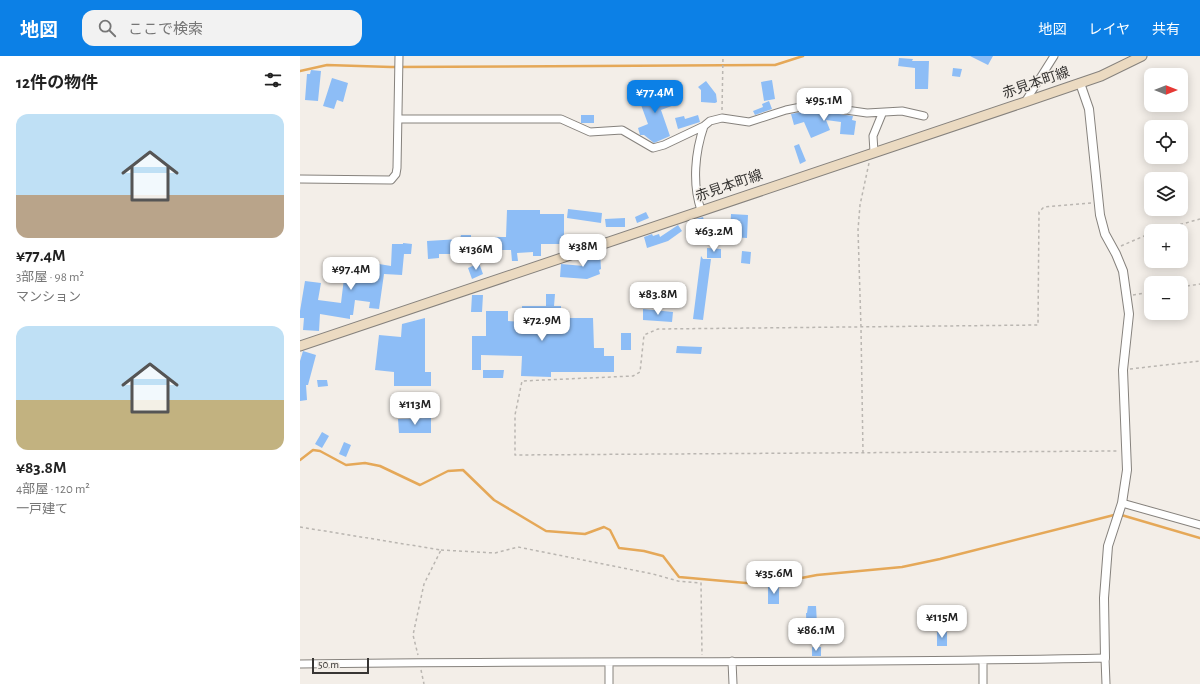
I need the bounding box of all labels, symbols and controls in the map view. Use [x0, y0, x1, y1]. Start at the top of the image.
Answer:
search box [82, 10, 362, 46]
icon: search [96, 17, 118, 39]
text: 地図 [20, 21, 58, 40]
text: ここで検索 [128, 22, 203, 37]
text: 地図 [1038, 23, 1066, 37]
text: レイヤ [1088, 23, 1130, 37]
text: 共有 [1152, 23, 1180, 37]
street label: 赤見本町線 [1000, 64, 1071, 101]
north arrow [1144, 68, 1188, 112]
map controls [1144, 68, 1188, 320]
icon: filters [262, 69, 284, 91]
text: 12件の物件 [16, 74, 98, 91]
pin: ¥77.4M [622, 80, 688, 114]
text: ¥77.4M [636, 86, 674, 99]
pin: ¥95.1M [791, 88, 857, 122]
text: ¥95.1M [806, 94, 842, 107]
button: locate [1144, 120, 1188, 164]
icon: home [114, 140, 186, 212]
street label: 赤見本町線 [693, 167, 764, 204]
button: layers [1144, 172, 1188, 216]
pin: ¥63.2M [681, 219, 747, 253]
button: + [1144, 224, 1188, 268]
text: ¥63.2M [695, 225, 733, 238]
pin: ¥38M [559, 234, 607, 268]
pin: ¥136M [448, 237, 504, 271]
text: ¥38M [568, 240, 598, 253]
text: ¥136M [459, 243, 493, 256]
text: ¥77.4M [16, 247, 66, 264]
pin: ¥97.4M [318, 257, 384, 291]
text: ¥97.4M [332, 263, 370, 276]
text: 3部屋 · 98 m² [16, 271, 84, 284]
button: − [1144, 276, 1188, 320]
pin: ¥83.8M [625, 282, 691, 316]
text: ¥83.8M [639, 288, 677, 301]
text: マンション [16, 291, 81, 304]
pin: ¥72.9M [509, 308, 575, 342]
text: ¥72.9M [523, 314, 561, 327]
icon: home [114, 352, 186, 424]
pin: ¥113M [387, 392, 443, 426]
text: ¥113M [399, 398, 431, 411]
text: ¥83.8M [16, 459, 66, 476]
text: 4部屋 · 120 m² [16, 483, 90, 496]
text: 一戸建て [16, 503, 68, 516]
pin: ¥35.6M [741, 561, 807, 595]
text: ¥35.6M [755, 567, 793, 580]
pin: ¥115M [914, 605, 970, 639]
text: ¥115M [926, 611, 958, 624]
pin: ¥86.1M [783, 618, 849, 652]
text: ¥86.1M [797, 624, 835, 637]
scale bar [312, 656, 369, 675]
text: 50 m [318, 659, 339, 670]

